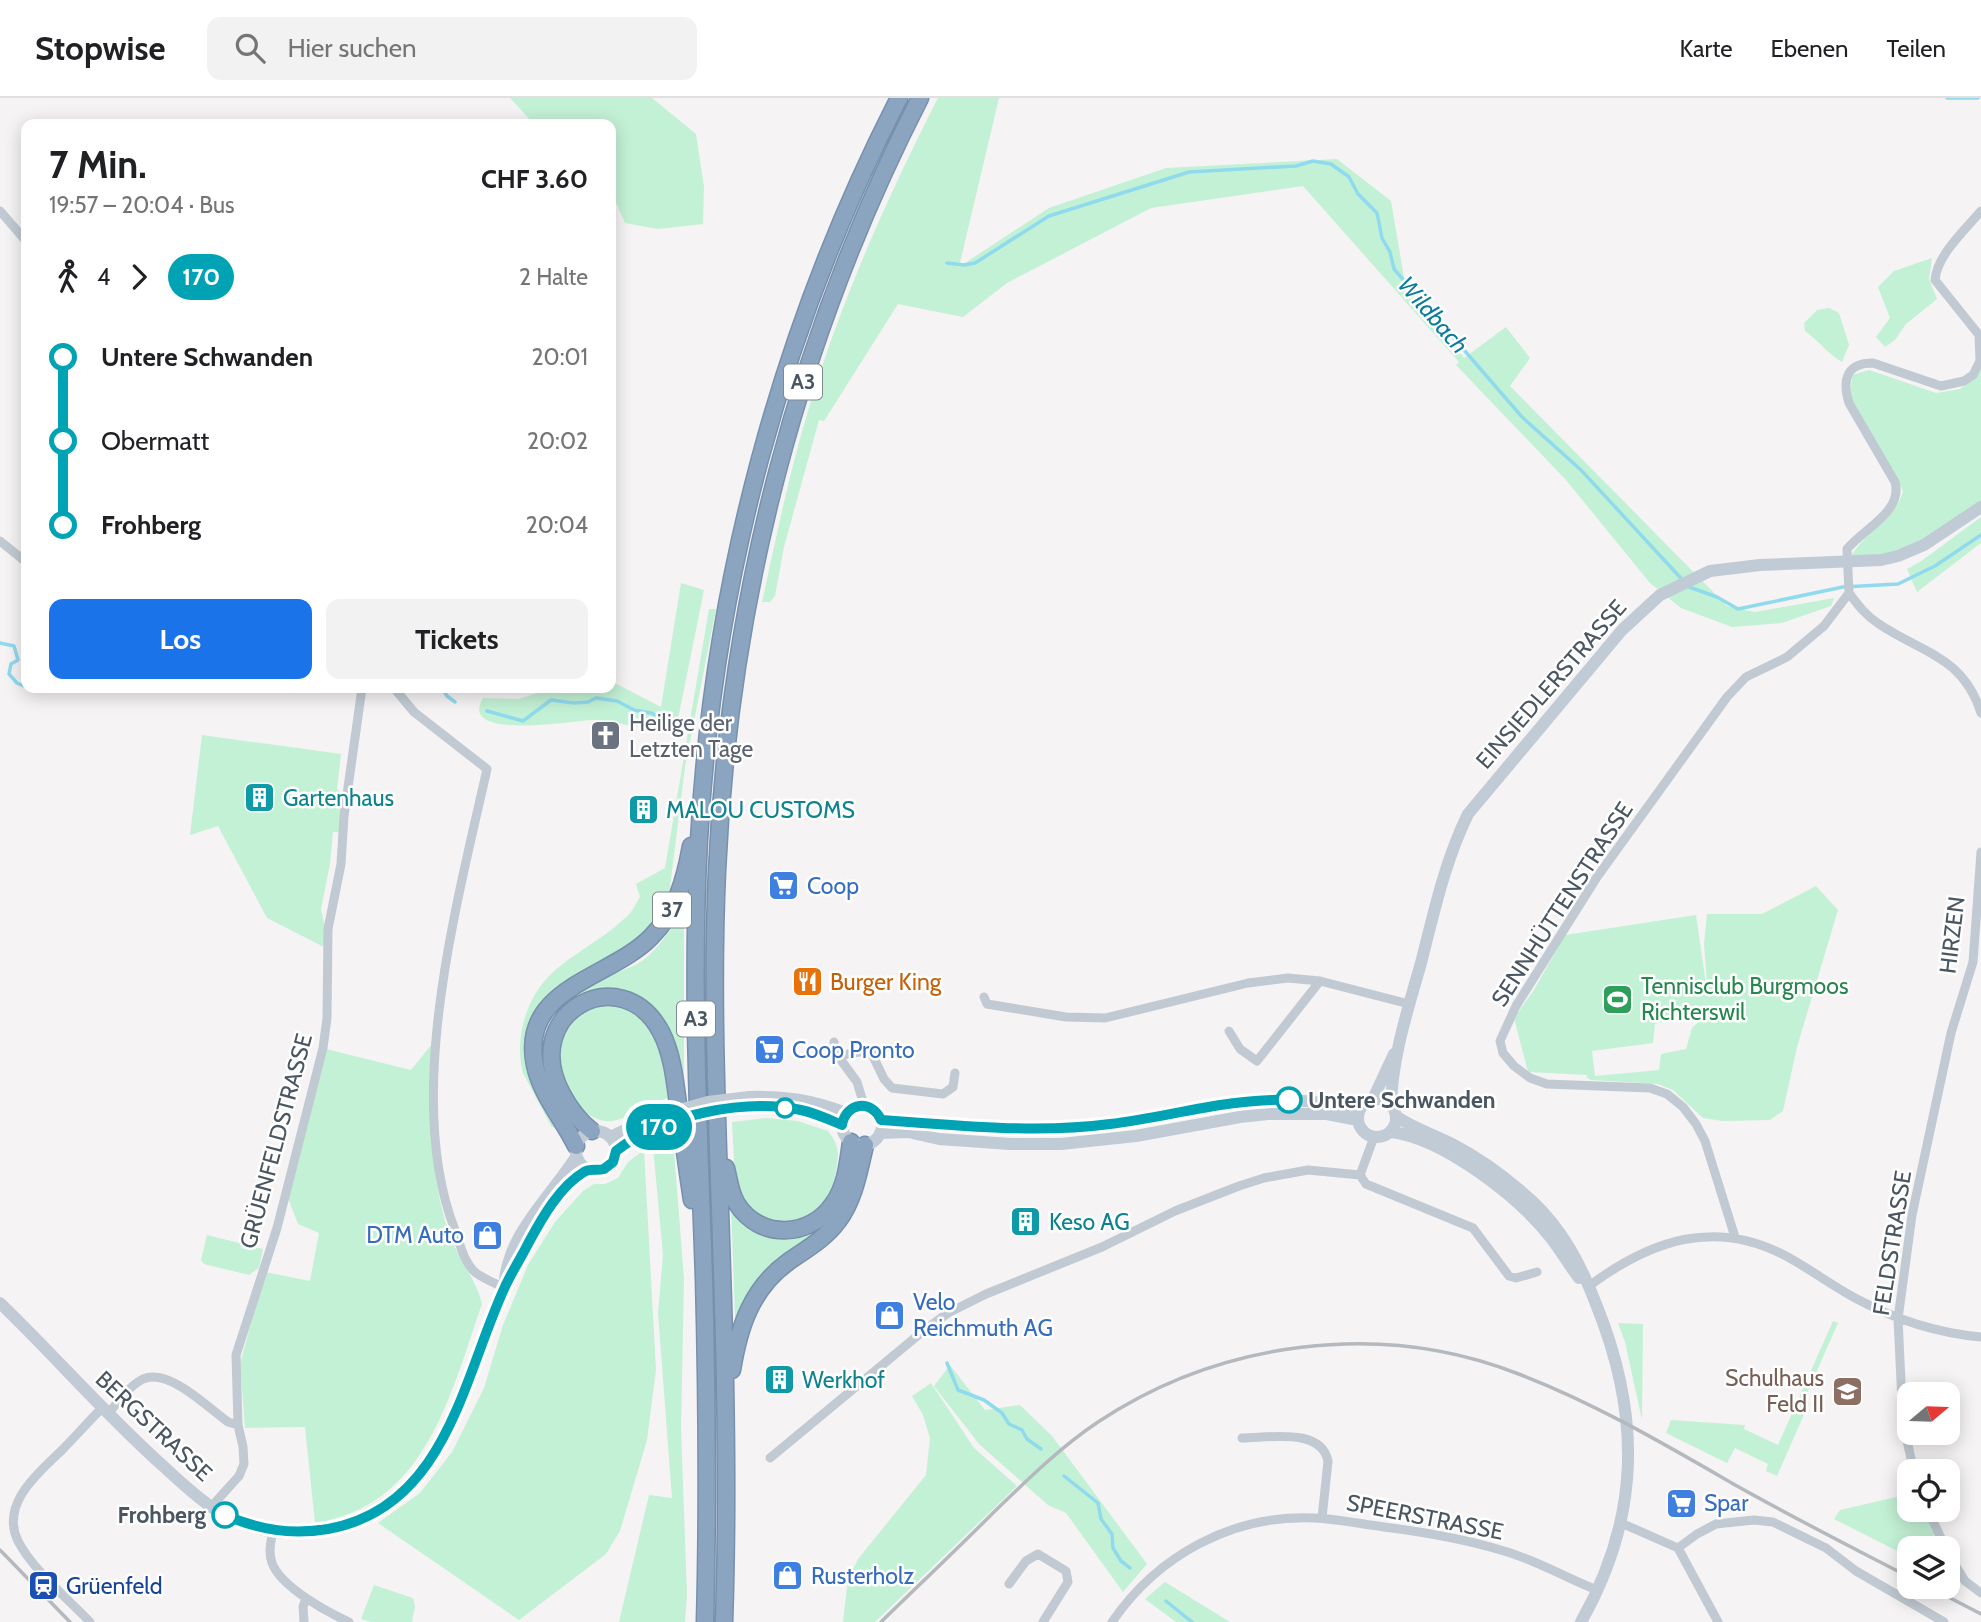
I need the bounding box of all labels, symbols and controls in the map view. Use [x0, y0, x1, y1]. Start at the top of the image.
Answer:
search box [207, 17, 697, 80]
text: Stopwise [35, 28, 165, 68]
icon: search [231, 29, 269, 67]
text: Hier suchen [287, 32, 417, 64]
text: Karte [1679, 34, 1732, 63]
text: Ebenen [1770, 34, 1848, 63]
text: Teilen [1886, 34, 1946, 63]
text: 7 Min. [49, 141, 147, 188]
text: CHF 3.60 [481, 163, 588, 195]
text: 19:57 – 20:04 · Bus [49, 191, 234, 219]
icon: walk [49, 258, 87, 296]
icon: forward [120, 258, 158, 296]
text: 170 [182, 262, 220, 291]
text: 4 [97, 263, 110, 291]
text: 2 Halte [519, 263, 588, 291]
water label: Wildbach [1392, 270, 1475, 359]
text: Untere Schwanden [101, 341, 313, 373]
text: 20:01 [532, 343, 588, 371]
road number: A3 [784, 364, 822, 400]
text: Obermatt [101, 425, 209, 457]
text: 20:02 [527, 427, 588, 455]
text: Frohberg [101, 509, 201, 541]
text: 20:04 [526, 511, 588, 539]
street label: EINSIEDLERSTRASSE [1470, 594, 1632, 774]
button: Los [49, 599, 312, 679]
button: Tickets [326, 599, 588, 679]
place label: Heilige der Letzten Tage [629, 709, 753, 763]
church icon: Heilige der Letzten Tage [589, 719, 623, 753]
building icon: Gartenhaus [243, 781, 277, 815]
place label: Gartenhaus [283, 784, 394, 812]
building icon: MALOU CUSTOMS [626, 793, 660, 827]
place label: MALOU CUSTOMS [666, 796, 855, 824]
street label: SENNHÜTTENSTRASSE [1485, 796, 1639, 1012]
supermarket icon: Coop [767, 869, 801, 903]
place label: Coop [807, 872, 859, 900]
road number: 37 [653, 892, 691, 928]
street label: HIRZEN [1933, 895, 1971, 975]
restaurant icon: Burger King [790, 965, 824, 999]
place label: Burger King [830, 968, 942, 996]
place label: Tennisclub Burgmoos Richterswil [1641, 972, 1848, 1026]
sports icon: Tennisclub Burgmoos Richterswil [1601, 982, 1635, 1016]
road number: A3 [677, 1002, 715, 1037]
street label: GRÜENFELDSTRASSE [234, 1031, 318, 1251]
supermarket icon: Coop Pronto [752, 1033, 786, 1067]
place label: Coop Pronto [792, 1036, 915, 1064]
place label: Untere Schwanden [1308, 1086, 1496, 1114]
marker: Untere Schwanden [1276, 1087, 1302, 1113]
unlabelled marker [775, 1098, 795, 1118]
line badge: 170 [619, 1104, 699, 1150]
text: 170 [640, 1112, 678, 1141]
street label: FELDSTRASSE [1867, 1169, 1917, 1317]
building icon: Keso AG [1009, 1205, 1043, 1239]
place label: Keso AG [1049, 1208, 1130, 1236]
shop icon: DTM Auto [470, 1218, 504, 1252]
place label: DTM Auto [366, 1221, 464, 1249]
place label: Velo Reichmuth AG [913, 1288, 1053, 1342]
shop icon: Velo Reichmuth AG [873, 1298, 907, 1332]
building icon: Werkhof [762, 1363, 796, 1397]
place label: Schulhaus Feld II [1725, 1364, 1824, 1418]
street label: BERGSTRASSE [90, 1365, 218, 1487]
place label: Werkhof [802, 1366, 885, 1394]
school or university icon: Schulhaus Feld II [1830, 1374, 1864, 1408]
north arrow [1897, 1382, 1960, 1446]
map controls [1897, 1382, 1960, 1599]
button: locate [1897, 1459, 1960, 1522]
supermarket icon: Spar [1664, 1486, 1698, 1520]
street label: SPEERSTRASSE [1344, 1488, 1506, 1546]
place label: Spar [1704, 1489, 1749, 1517]
place label: Frohberg [118, 1501, 206, 1529]
marker: Frohberg [212, 1502, 238, 1528]
button: layers [1897, 1536, 1960, 1599]
shop icon: Rusterholz [771, 1559, 805, 1593]
place label: Rusterholz [811, 1562, 914, 1590]
station icon: Grüenfeld [26, 1569, 60, 1603]
place label: Grüenfeld [66, 1572, 162, 1600]

